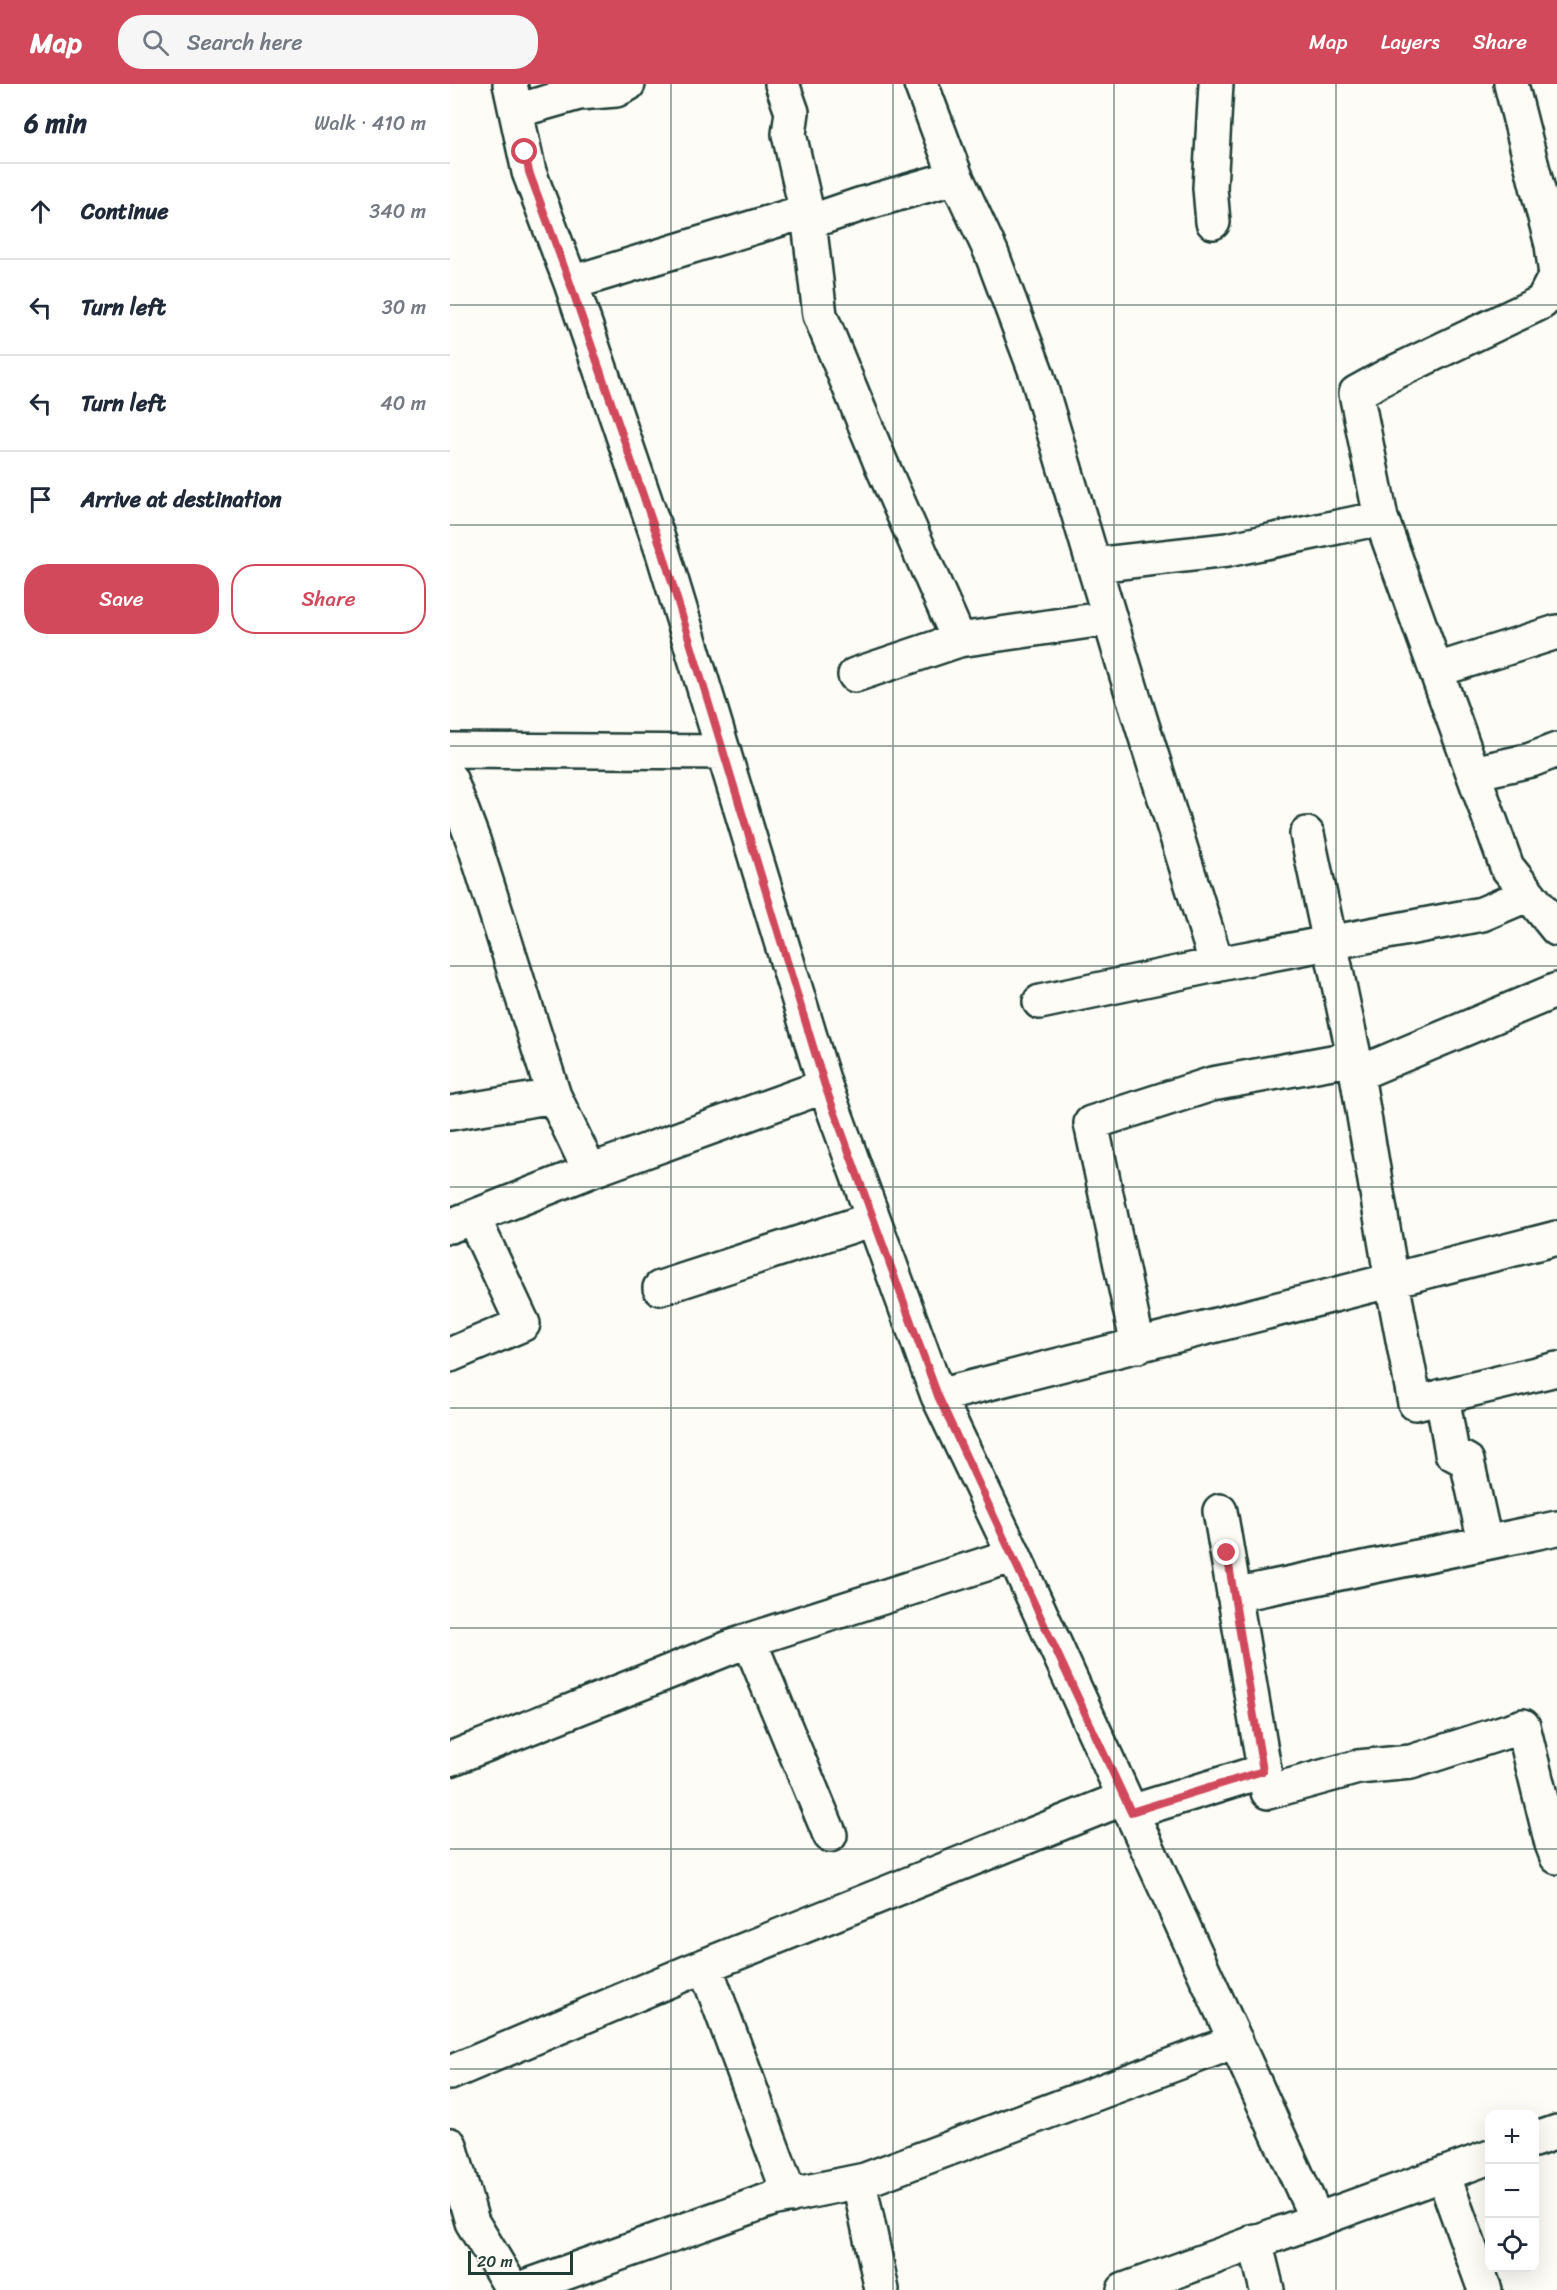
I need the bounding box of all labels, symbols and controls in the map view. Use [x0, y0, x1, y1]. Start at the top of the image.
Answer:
search box [118, 15, 538, 69]
text: Map [30, 18, 82, 67]
text: Search here [187, 23, 303, 62]
text: Map [1309, 23, 1348, 61]
text: Layers [1381, 23, 1440, 61]
text: Share [1473, 23, 1527, 61]
icon: search [139, 26, 172, 59]
text: 6 min [24, 100, 87, 146]
text: Walk · 410 m [314, 106, 426, 141]
route start [511, 138, 537, 164]
text: Continue [81, 192, 169, 231]
text: 340 m [369, 194, 426, 229]
icon: ahead [24, 195, 57, 228]
text: Turn left [81, 288, 166, 327]
text: 30 m [382, 290, 426, 325]
icon: left [24, 291, 57, 324]
text: Turn left [81, 384, 166, 423]
text: 40 m [380, 386, 426, 421]
icon: left [24, 387, 57, 420]
text: Arrive at destination [81, 480, 282, 519]
icon: arrive [24, 483, 57, 516]
button: Save [24, 564, 219, 634]
button: Share [231, 564, 426, 634]
route end [1213, 1539, 1239, 1565]
map controls [1485, 2110, 1539, 2272]
button: + [1485, 2110, 1539, 2164]
button: − [1485, 2164, 1539, 2218]
button: locate [1485, 2218, 1539, 2272]
text: 20 m [477, 2247, 513, 2276]
scale bar [468, 2248, 573, 2276]

